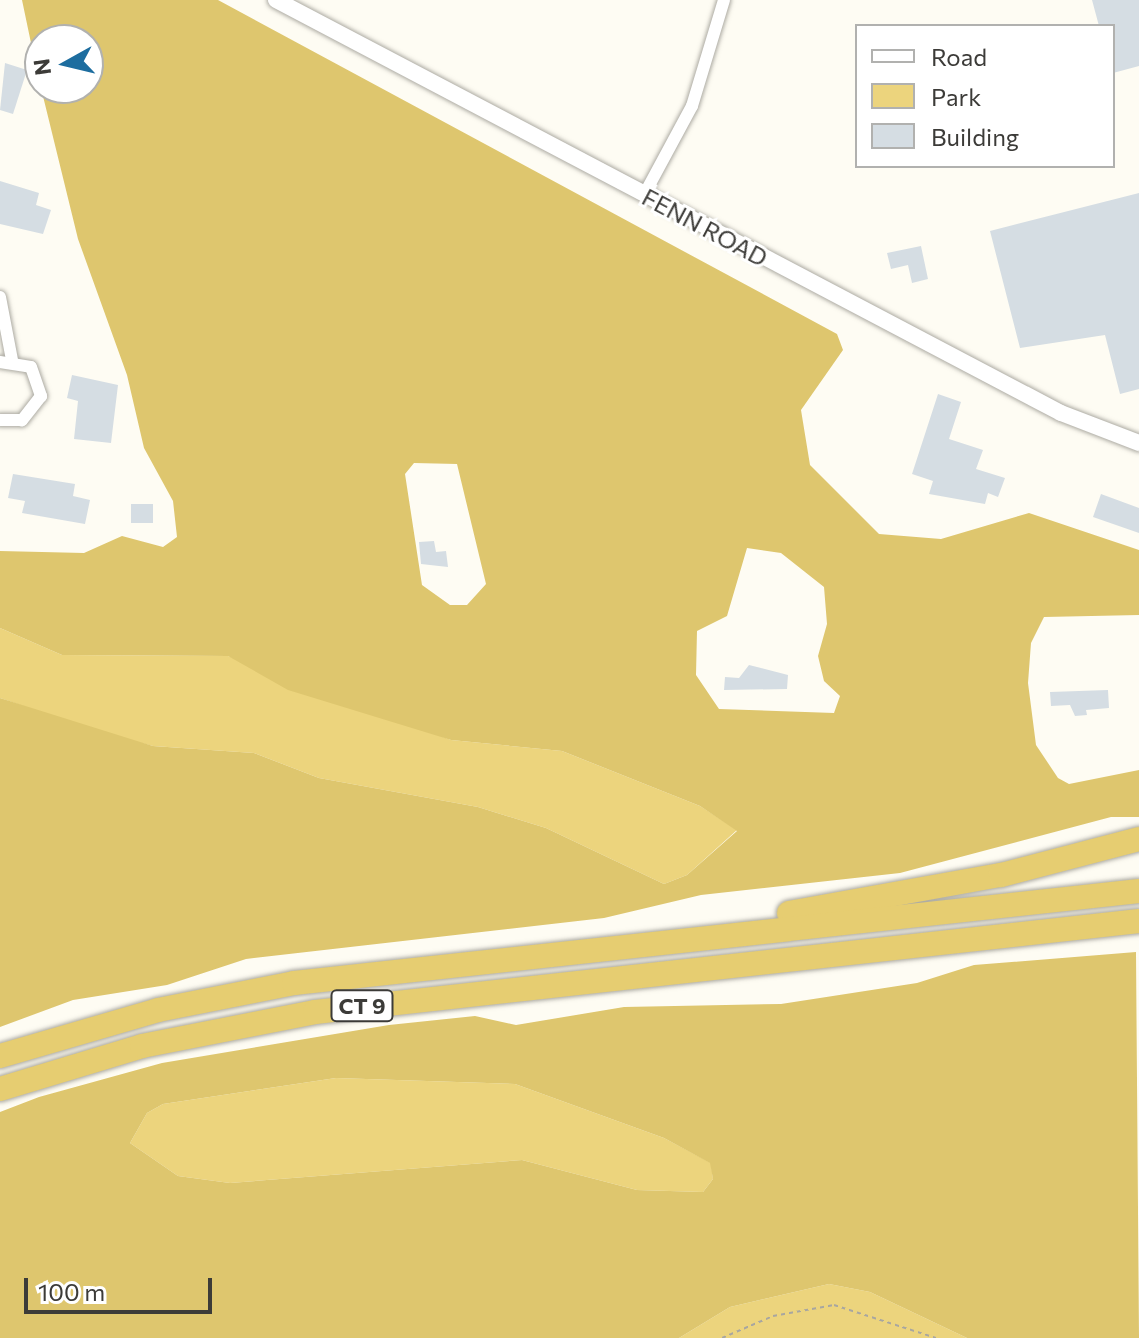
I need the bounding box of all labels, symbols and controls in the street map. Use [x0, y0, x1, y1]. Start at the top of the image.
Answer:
north arrow [24, 24, 104, 104]
legend [855, 24, 1115, 168]
text: Road [931, 42, 987, 71]
text: N [27, 57, 56, 77]
text: Park [931, 82, 981, 111]
text: Building [931, 122, 1019, 151]
street label: FENN ROAD [637, 182, 773, 272]
road number: CT 9 [330, 988, 394, 1024]
scale bar [28, 1262, 216, 1312]
text: 100 m [38, 1277, 105, 1306]

